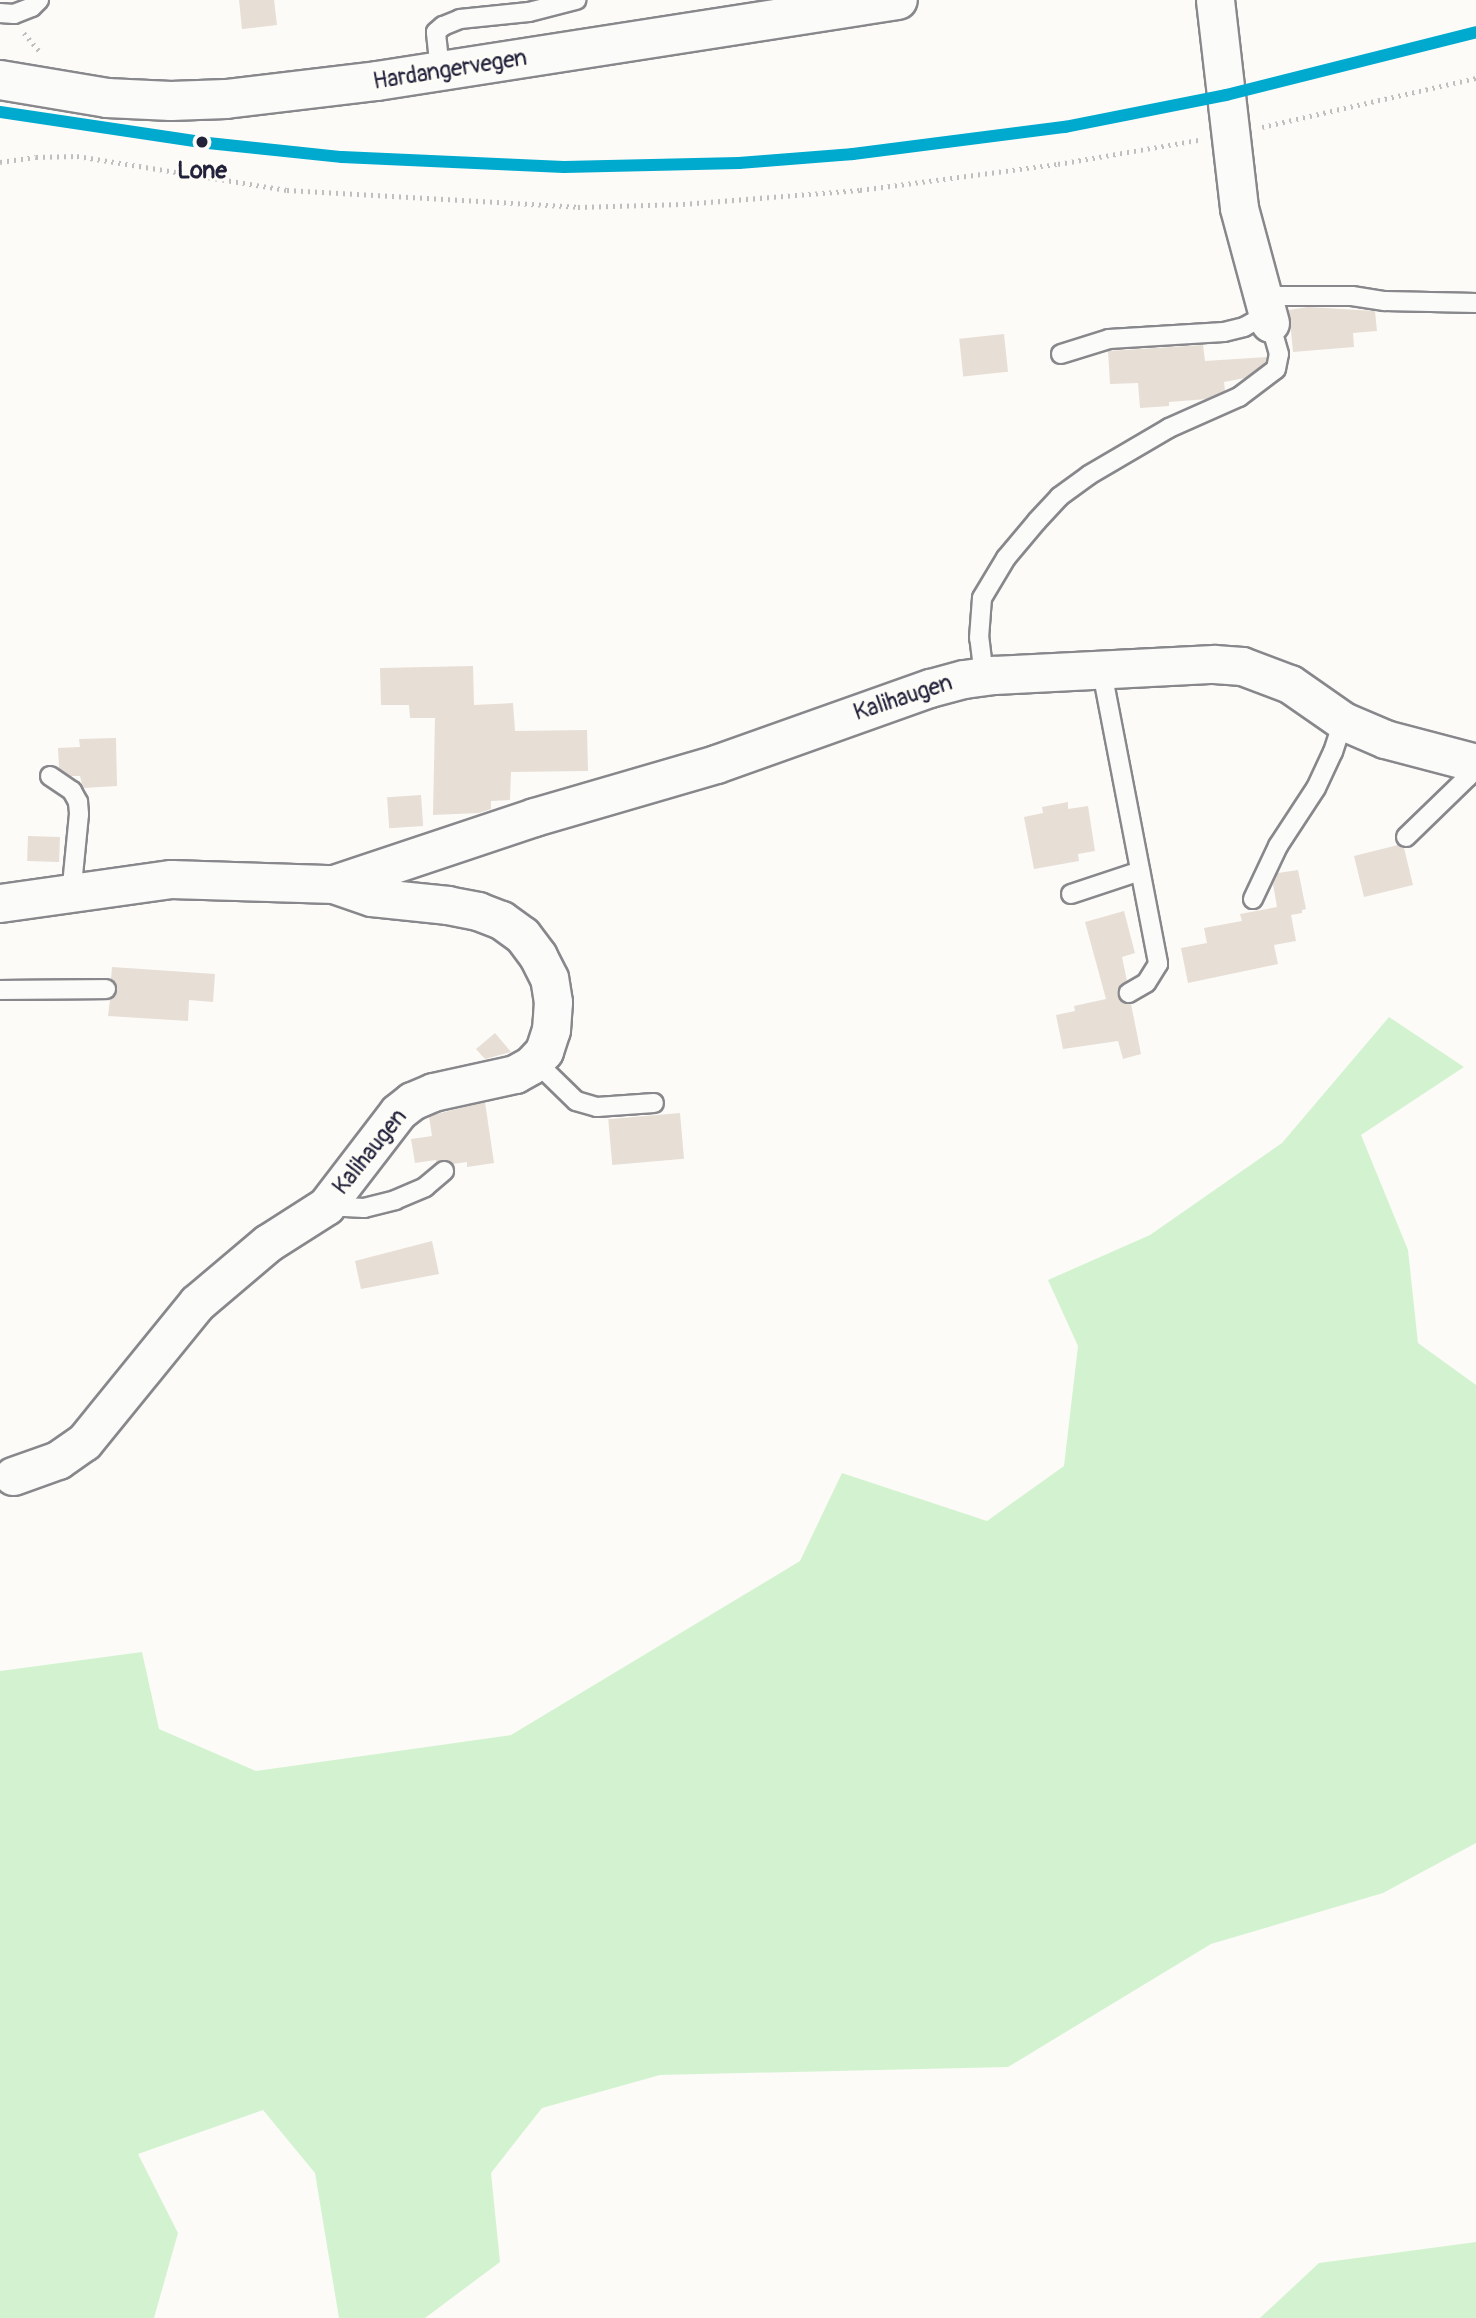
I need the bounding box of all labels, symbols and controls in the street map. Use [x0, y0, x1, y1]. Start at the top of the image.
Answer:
street label: Hardangervegen [371, 44, 529, 96]
marker: Lone [190, 130, 214, 154]
place label: Lone [177, 157, 227, 185]
street label: Kalihaugen [850, 669, 956, 727]
street label: Kalihaugen [327, 1104, 413, 1200]

